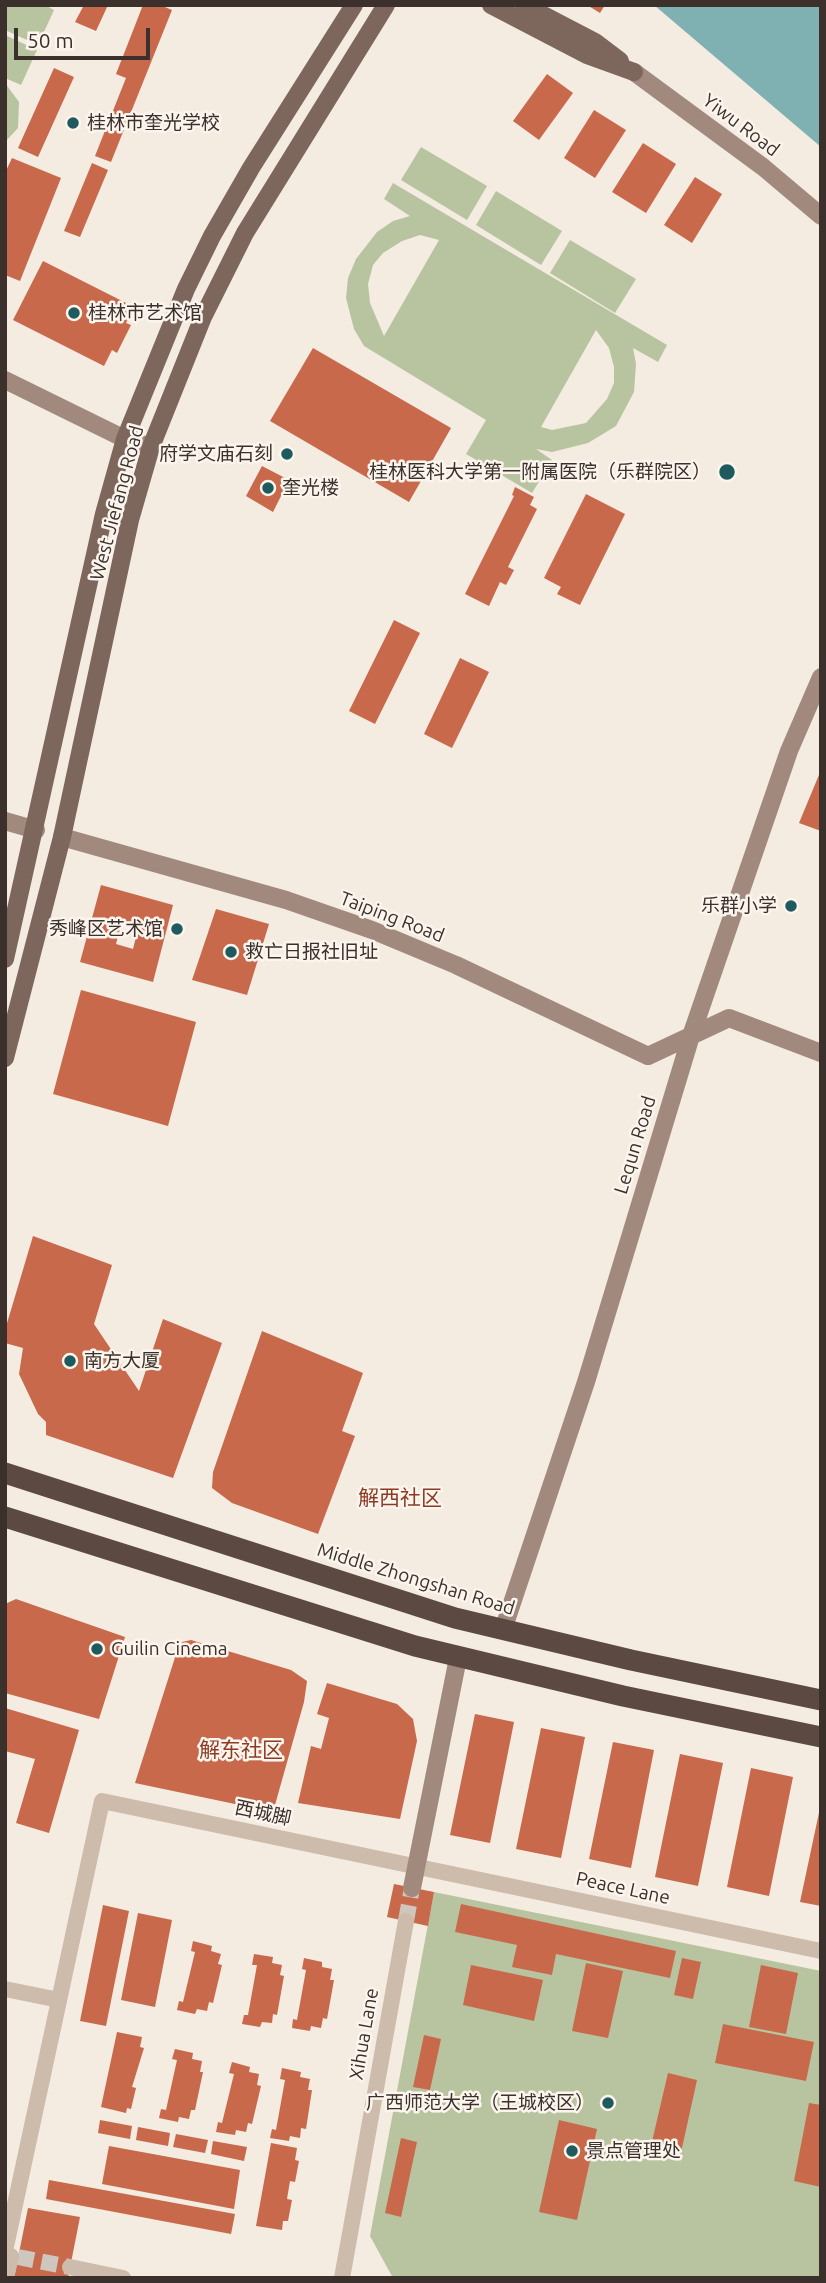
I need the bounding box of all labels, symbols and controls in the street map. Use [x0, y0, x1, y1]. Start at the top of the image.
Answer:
scale bar [18, 14, 154, 58]
text: 50 m [27, 28, 74, 52]
street label: Yiwu Road [698, 89, 784, 161]
place label: 桂林市奎光学校 [87, 112, 220, 134]
marker: 桂林市奎光学校 [65, 115, 81, 131]
place label: 桂林市艺术馆 [88, 302, 202, 324]
marker: 桂林市艺术馆 [66, 305, 82, 321]
street label: West Jiefang Road [85, 423, 149, 583]
place label: 府学文庙石刻 [159, 443, 273, 465]
marker: 府学文庙石刻 [279, 446, 295, 462]
place label: 桂林医科大学第一附属医院（乐群院区） [369, 461, 711, 483]
marker: 桂林医科大学第一附属医院（乐群院区） [717, 462, 737, 482]
place label: 奎光楼 [282, 477, 339, 499]
marker: 奎光楼 [260, 480, 276, 496]
street label: Taiping Road [337, 887, 447, 947]
place label: 乐群小学 [701, 895, 777, 917]
marker: 乐群小学 [783, 898, 799, 914]
place label: 秀峰区艺术馆 [49, 918, 163, 940]
marker: 秀峰区艺术馆 [169, 921, 185, 937]
place label: 救亡日报社旧址 [245, 941, 378, 963]
marker: 救亡日报社旧址 [223, 944, 239, 960]
street label: Lequn Road [609, 1093, 661, 1197]
place label: 南方大厦 [84, 1350, 160, 1372]
marker: 南方大厦 [62, 1353, 78, 1369]
district label: 解西社区 [358, 1485, 442, 1511]
street label: Middle Zhongshan Road [314, 1538, 518, 1620]
place label: Guilin Cinema [111, 1638, 228, 1660]
marker: Guilin Cinema [89, 1641, 105, 1657]
district label: 解东社区 [199, 1737, 283, 1763]
street label: 西城脚 [233, 1796, 293, 1830]
street label: Peace Lane [574, 1867, 672, 1909]
street label: Xihua Lane [345, 1986, 383, 2082]
place label: 广西师范大学（王城校区） [366, 2092, 594, 2114]
marker: 广西师范大学（王城校区） [600, 2095, 616, 2111]
place label: 景点管理处 [586, 2140, 681, 2162]
marker: 景点管理处 [564, 2143, 580, 2159]

